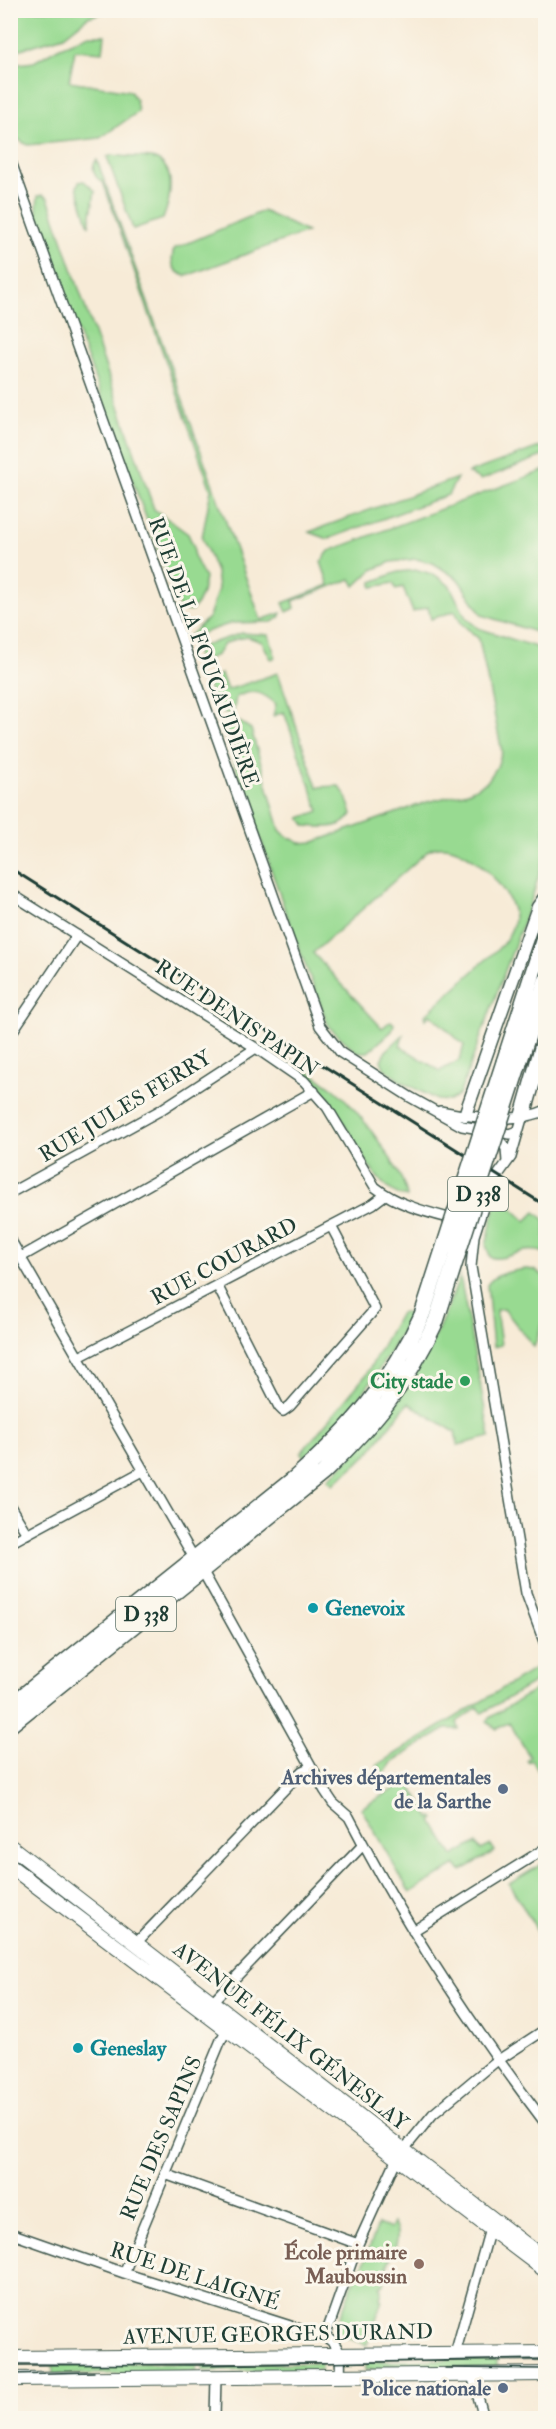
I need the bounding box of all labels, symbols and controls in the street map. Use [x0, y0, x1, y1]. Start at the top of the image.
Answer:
street label: RUE DE LA FOUCAUDIÈRE [142, 513, 265, 791]
street label: RUE DENIS PAPIN [150, 954, 324, 1083]
street label: RUE JULES FERRY [34, 1044, 217, 1169]
road number: D 338 [448, 1177, 508, 1211]
street label: RUE COURARD [146, 1211, 302, 1311]
place label: City stade [370, 1368, 453, 1395]
marker: City stade [458, 1374, 472, 1388]
place label: Genevoix [325, 1595, 406, 1622]
road number: D 338 [116, 1597, 176, 1631]
marker: Genevoix [306, 1601, 320, 1615]
place label: Archives départementales de la Sarthe [280, 1764, 491, 1815]
marker: Archives départementales de la Sarthe [496, 1782, 510, 1796]
street label: AVENUE FÉLIX GÉNESLAY [167, 1935, 414, 2137]
place label: Geneslay [90, 2035, 167, 2062]
marker: Geneslay [71, 2041, 85, 2055]
street label: RUE DES SAPINS [115, 2052, 208, 2224]
street label: RUE DE LAIGNÉ [107, 2236, 283, 2317]
place label: École primaire Mauboussin [284, 2239, 407, 2290]
marker: École primaire Mauboussin [412, 2257, 426, 2271]
street label: AVENUE GEORGES DURAND [122, 2318, 433, 2351]
place label: Police nationale [361, 2375, 491, 2402]
marker: Police nationale [496, 2381, 510, 2395]

